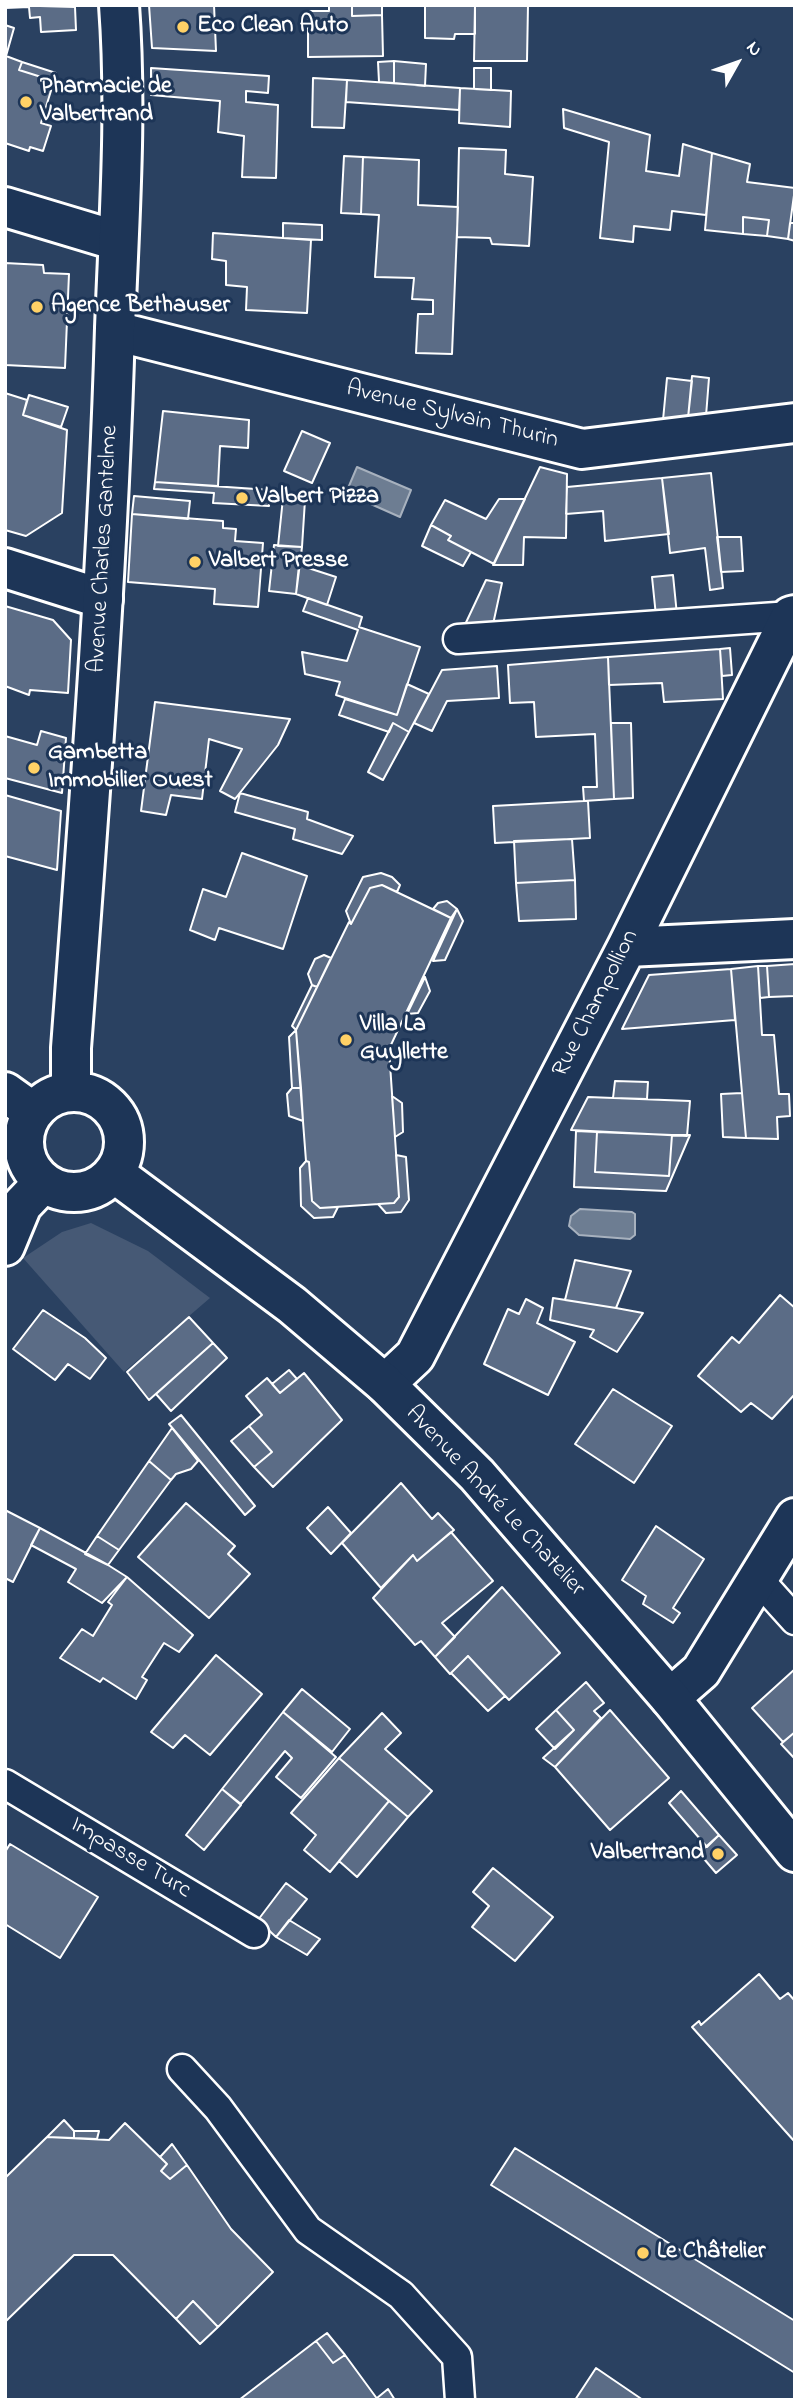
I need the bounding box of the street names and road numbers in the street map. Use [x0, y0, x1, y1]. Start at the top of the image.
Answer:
street label: Avenue Sylvain Thurin [343, 376, 561, 456]
street label: Avenue Charles Gantelme [84, 425, 126, 673]
street label: Rue Champollion [548, 926, 646, 1082]
street label: Avenue André Le Chatelier [398, 1401, 590, 1603]
street label: Impasse Turc [64, 1812, 196, 1906]

